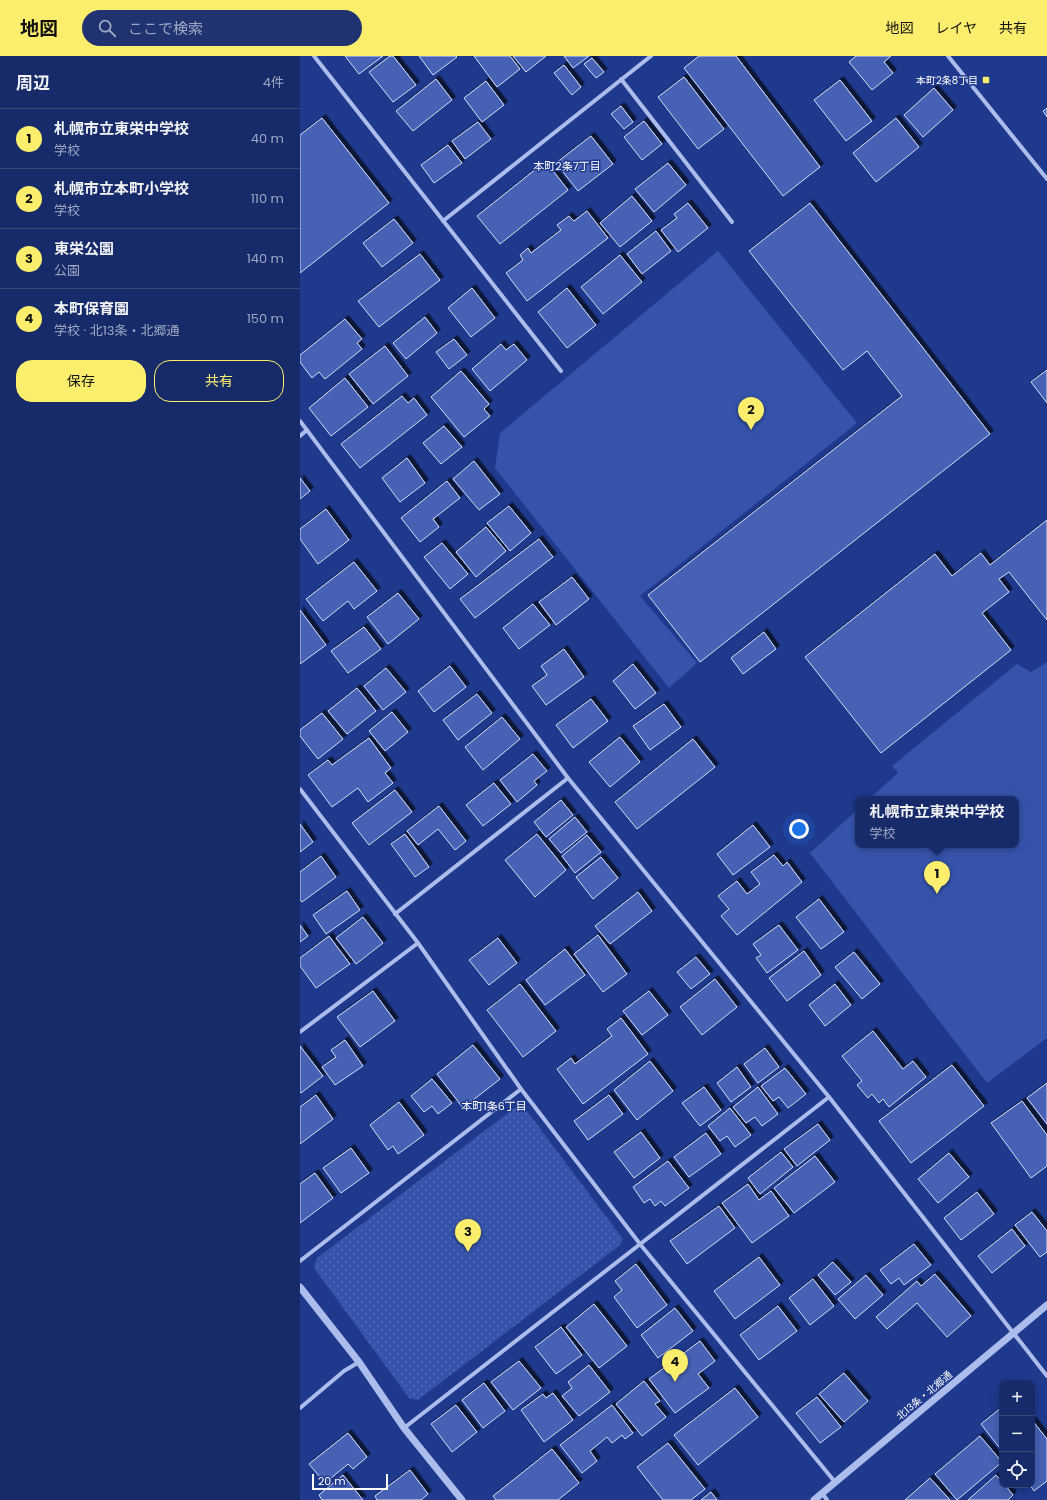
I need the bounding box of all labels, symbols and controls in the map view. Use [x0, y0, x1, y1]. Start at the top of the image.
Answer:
search box [82, 10, 362, 46]
text: 地図 [20, 15, 58, 42]
icon: search [96, 17, 118, 39]
text: ここで検索 [128, 18, 203, 39]
text: 地図 [885, 18, 913, 38]
text: レイヤ [935, 18, 977, 38]
text: 共有 [999, 18, 1027, 38]
text: 周辺 [16, 71, 50, 95]
text: 4件 [263, 73, 284, 92]
place label: 本町2条8丁目 [916, 73, 978, 88]
marker: 本町2条8丁目 [981, 75, 991, 85]
text: 札幌市立東栄中学校 [54, 118, 189, 139]
text: 1 [27, 129, 31, 148]
text: 40 m [251, 129, 284, 148]
text: 学校 [54, 141, 80, 160]
district label: 本町2条7丁目 [533, 158, 601, 174]
text: 札幌市立本町小学校 [54, 178, 189, 199]
text: 2 [25, 189, 33, 208]
text: 110 m [251, 189, 284, 208]
text: 学校 [54, 201, 80, 220]
text: 東栄公園 [54, 238, 114, 259]
text: 3 [25, 249, 33, 268]
text: 140 m [247, 249, 284, 268]
text: 公園 [54, 261, 80, 280]
text: 本町保育園 [54, 298, 129, 319]
text: 4 [25, 309, 33, 328]
text: 150 m [247, 309, 284, 328]
text: 学校 · 北13条・北郷通 [54, 321, 180, 340]
button: 保存 [16, 360, 146, 402]
button: 共有 [154, 360, 284, 402]
pin: 2 [738, 397, 764, 430]
popup [855, 796, 1019, 848]
text: 札幌市立東栄中学校 [869, 801, 1005, 822]
your location [789, 819, 809, 839]
text: 学校 [869, 824, 896, 843]
pin: 1 [924, 861, 950, 894]
district label: 本町1条6丁目 [461, 1098, 527, 1114]
pin: 3 [455, 1219, 481, 1252]
pin: 4 [662, 1349, 688, 1382]
street label: 北13条・北郷通 [893, 1367, 956, 1423]
map controls [999, 1380, 1035, 1488]
button: + [999, 1380, 1035, 1416]
button: − [999, 1416, 1035, 1452]
button: locate [999, 1452, 1035, 1488]
scale bar [312, 1472, 388, 1491]
text: 20 m [318, 1473, 346, 1489]

